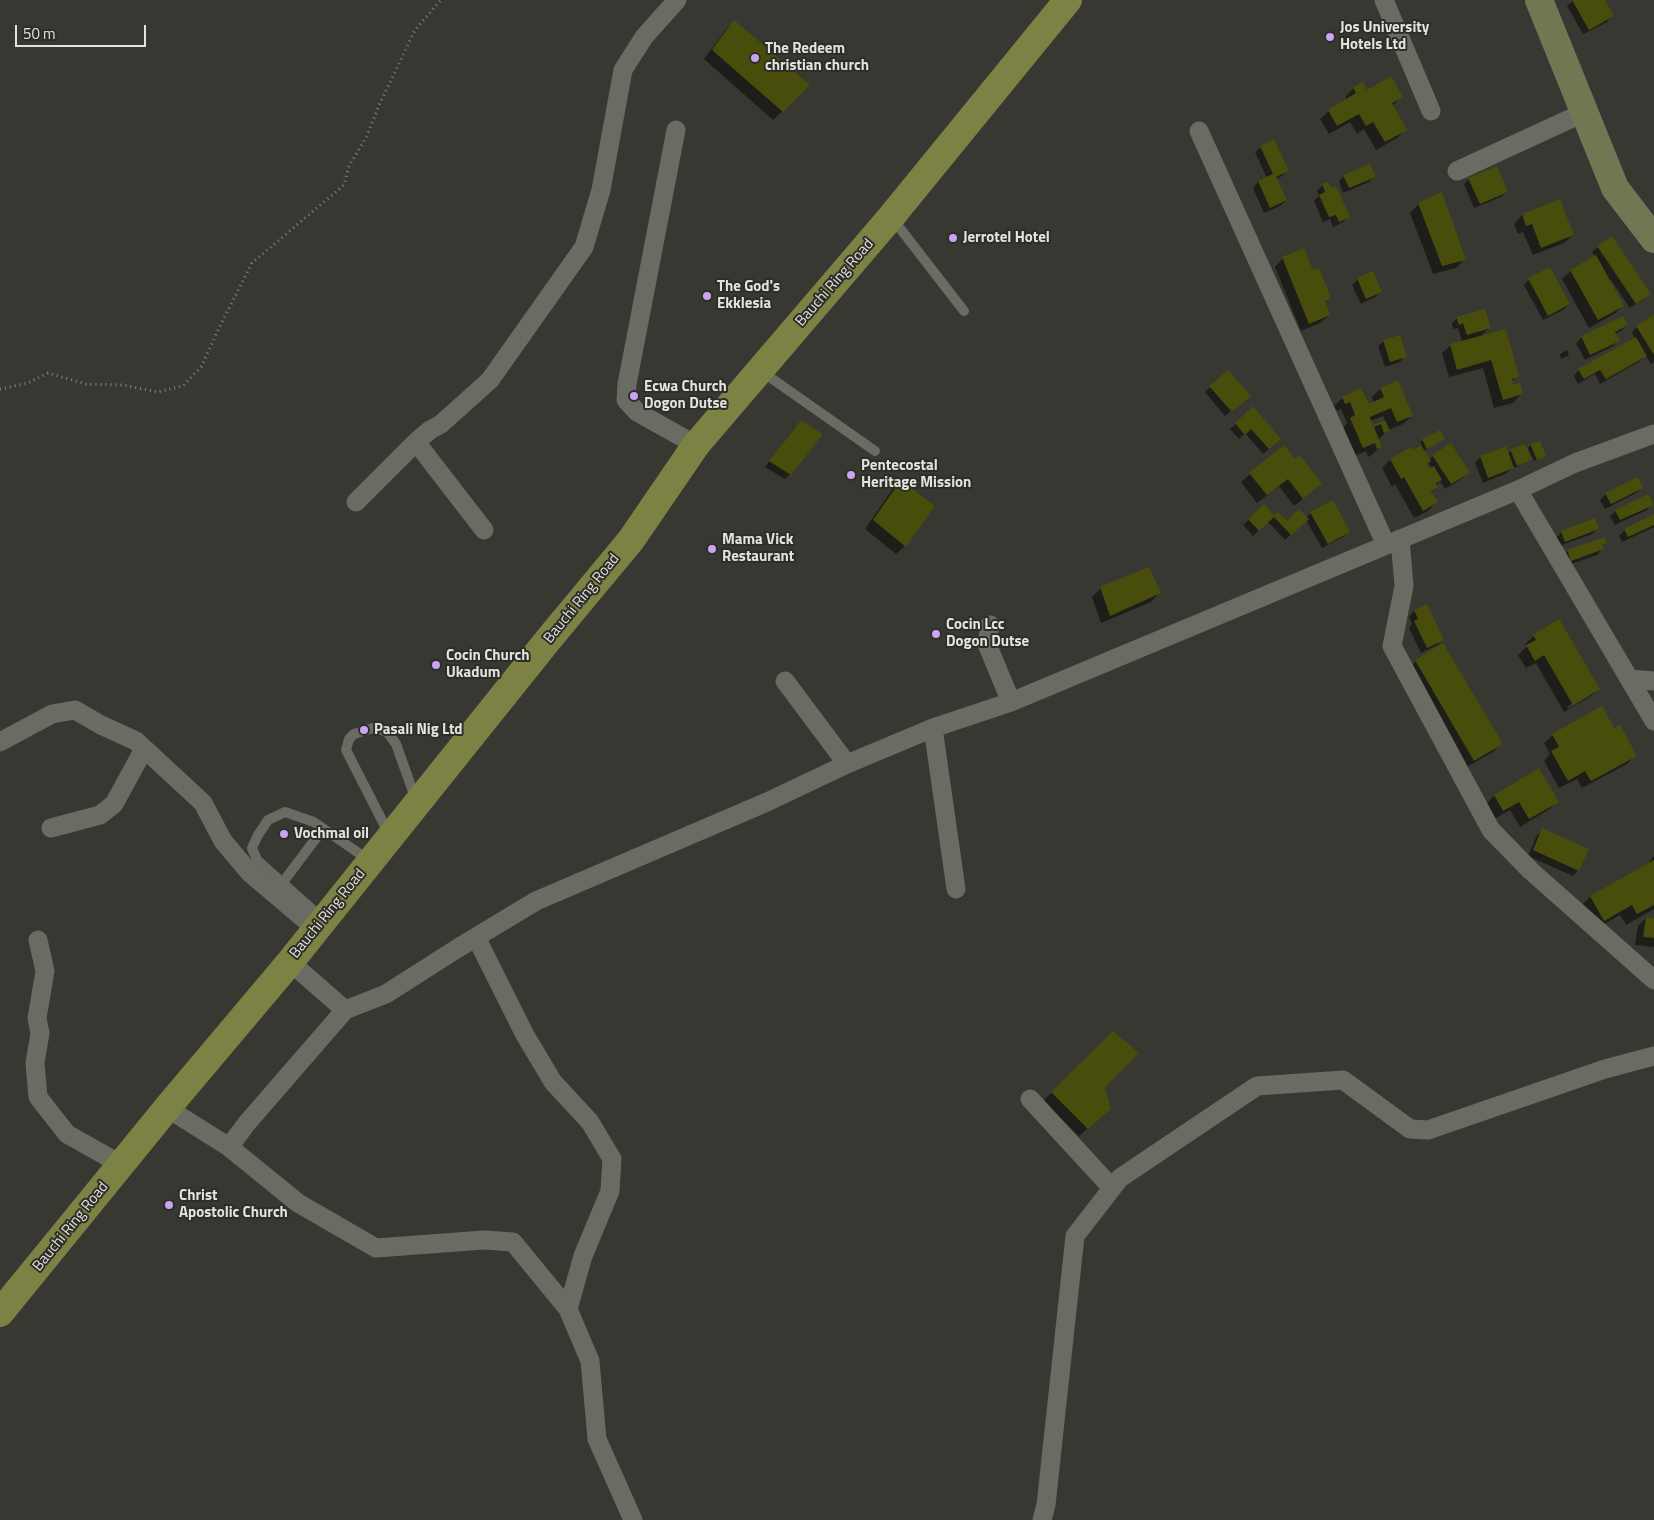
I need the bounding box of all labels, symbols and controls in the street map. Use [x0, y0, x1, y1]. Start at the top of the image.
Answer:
scale bar [18, 15, 149, 47]
place label: Jos University Hotels Ltd [1340, 19, 1429, 54]
text: 50 m [23, 22, 56, 45]
marker: Jos University Hotels Ltd [1324, 31, 1336, 43]
place label: The Redeem christian church [765, 40, 869, 75]
marker: The Redeem christian church [749, 52, 761, 64]
place label: Jerrotel Hotel [963, 229, 1050, 247]
marker: Jerrotel Hotel [947, 232, 959, 244]
street label: Bauchi Ring Road [792, 236, 878, 330]
place label: The God's Ekklesia [717, 278, 780, 313]
marker: The God's Ekklesia [701, 290, 713, 302]
place label: Ecwa Church Dogon Dutse [644, 378, 727, 413]
marker: Ecwa Church Dogon Dutse [628, 390, 640, 402]
place label: Pentecostal Heritage Mission [861, 457, 971, 492]
marker: Pentecostal Heritage Mission [845, 469, 857, 481]
place label: Mama Vick Restaurant [722, 531, 794, 566]
marker: Mama Vick Restaurant [706, 543, 718, 555]
street label: Bauchi Ring Road [540, 551, 624, 647]
place label: Cocin Lcc Dogon Dutse [946, 616, 1029, 651]
marker: Cocin Lcc Dogon Dutse [930, 628, 942, 640]
place label: Cocin Church Ukadum [446, 647, 529, 682]
marker: Cocin Church Ukadum [430, 659, 442, 671]
place label: Pasali Nig Ltd [374, 721, 463, 739]
marker: Pasali Nig Ltd [358, 724, 370, 736]
place label: Vochmal oil [294, 825, 369, 843]
marker: Vochmal oil [278, 828, 290, 840]
street label: Bauchi Ring Road [286, 866, 370, 962]
street label: Bauchi Ring Road [29, 1179, 113, 1275]
place label: Christ Apostolic Church [179, 1187, 288, 1222]
marker: Christ Apostolic Church [163, 1199, 175, 1211]

